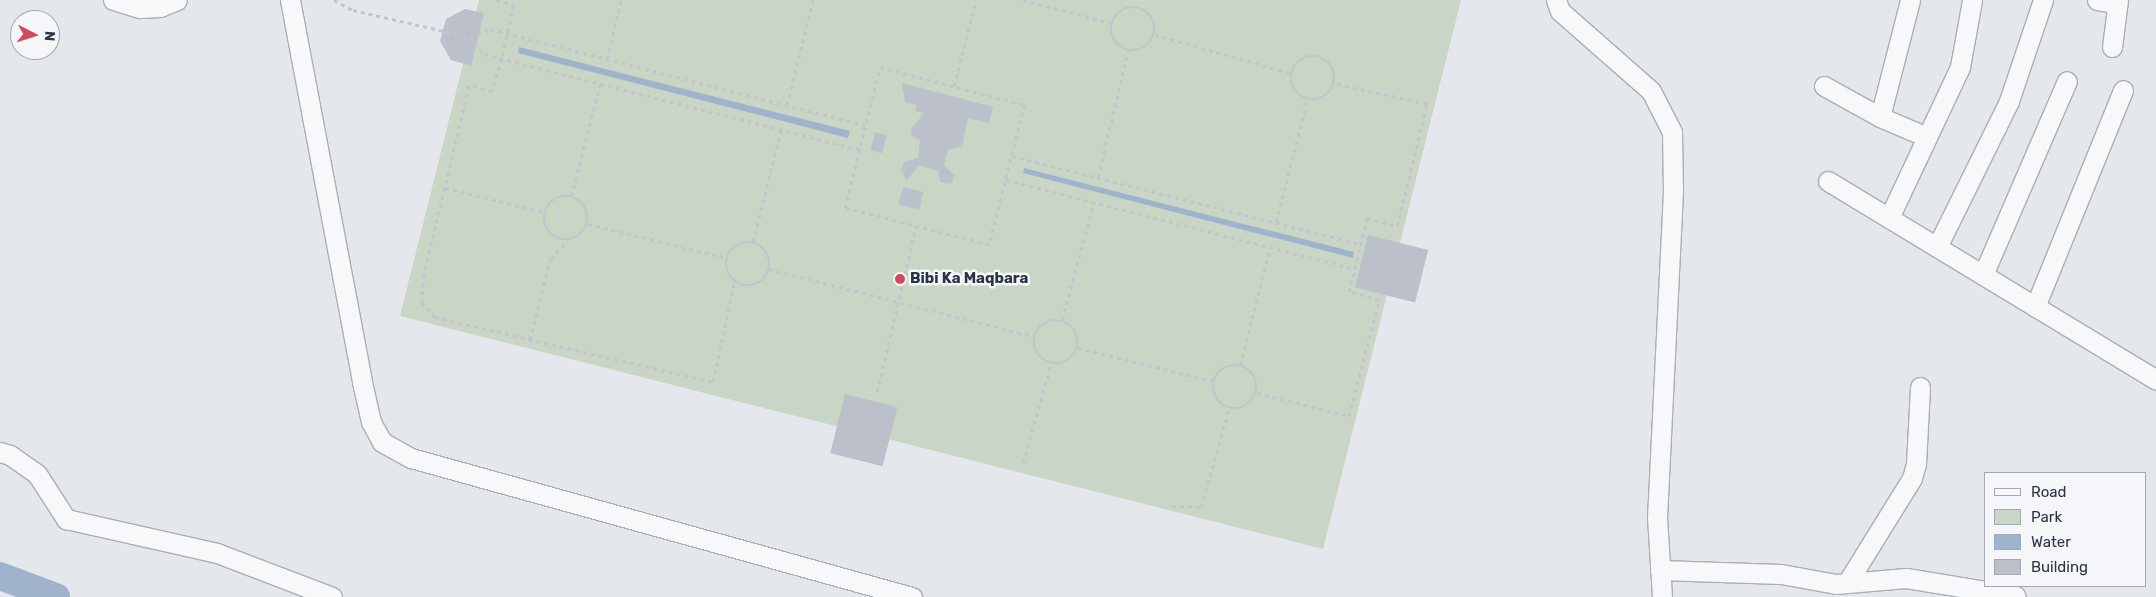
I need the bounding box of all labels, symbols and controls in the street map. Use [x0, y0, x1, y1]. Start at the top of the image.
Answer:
north arrow [10, 10, 60, 60]
text: N [41, 30, 58, 42]
place label: Bibi Ka Maqbara [910, 270, 1028, 288]
marker: Bibi Ka Maqbara [894, 273, 906, 285]
legend [1984, 472, 2146, 587]
text: Road [2031, 483, 2067, 501]
text: Park [2031, 508, 2062, 526]
text: Water [2031, 533, 2071, 551]
text: Building [2031, 558, 2088, 576]

